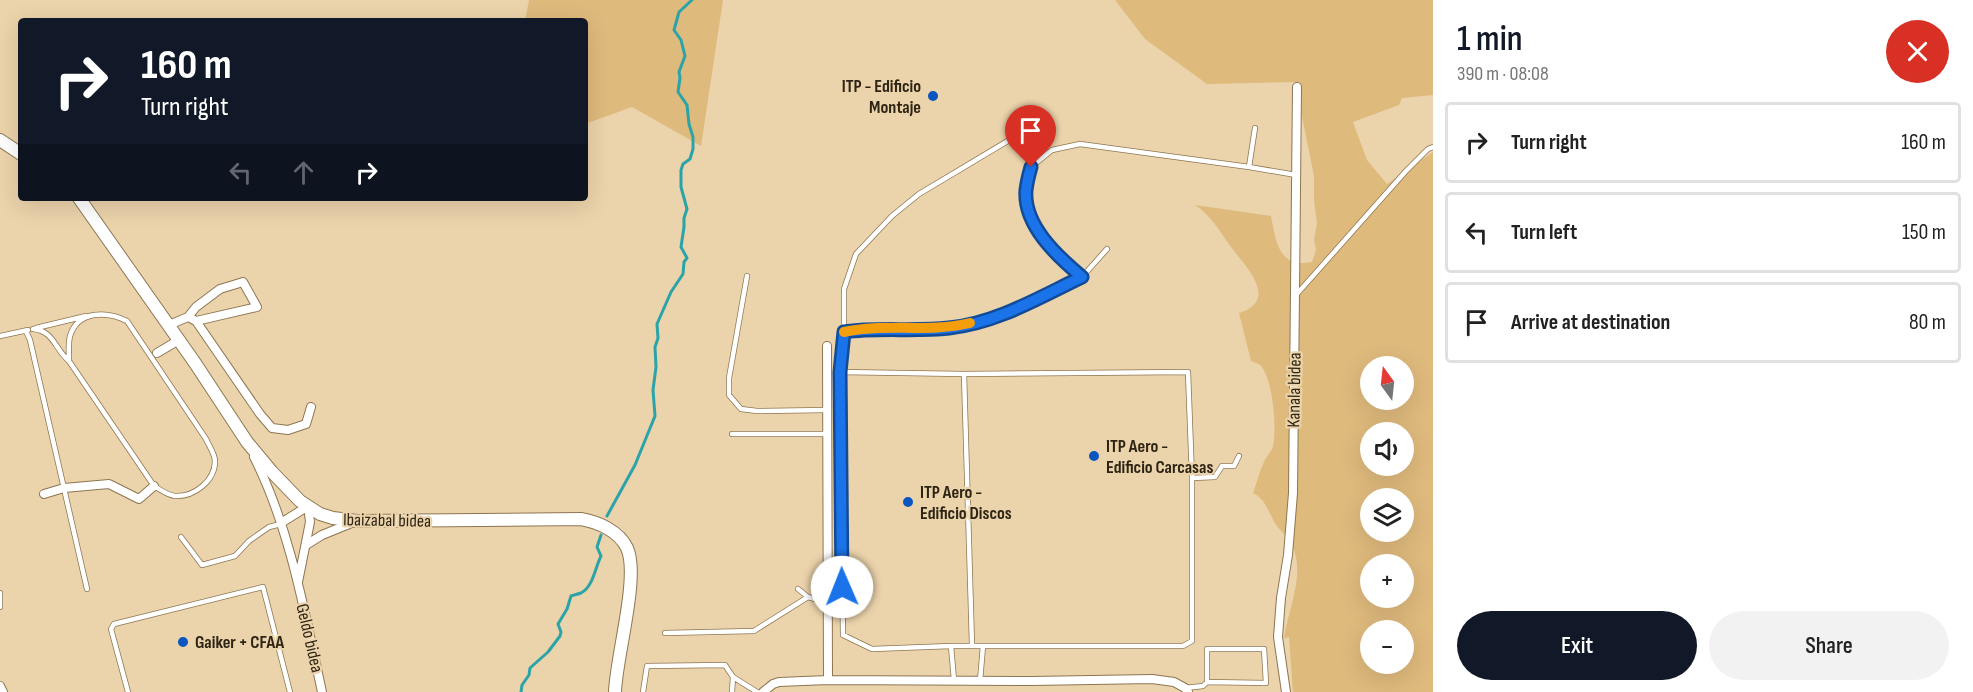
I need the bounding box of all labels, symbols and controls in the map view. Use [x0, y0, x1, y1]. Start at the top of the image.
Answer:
text: 1 min [1457, 18, 1522, 61]
button: close [1886, 20, 1949, 83]
text: 160 m [141, 40, 232, 91]
icon: right [42, 42, 120, 120]
text: 390 m · 08:08 [1457, 62, 1549, 86]
place label: ITP - Edificio Montaje [842, 76, 921, 118]
marker: ITP - Edificio Montaje [926, 89, 940, 103]
text: Turn right [141, 91, 228, 123]
pin [1005, 105, 1056, 167]
icon: arrive [1014, 114, 1047, 147]
icon: right [1460, 126, 1493, 159]
text: Turn right [1511, 129, 1587, 156]
text: 160 m [1901, 129, 1946, 156]
icon: left [224, 156, 257, 189]
icon: ahead [287, 156, 320, 189]
icon: right [350, 156, 383, 189]
icon: left [1460, 216, 1493, 249]
text: Turn left [1511, 219, 1577, 246]
text: 150 m [1902, 219, 1946, 246]
icon: arrive [1460, 306, 1493, 339]
text: Arrive at destination [1511, 309, 1670, 336]
text: 80 m [1909, 309, 1946, 336]
street label: Kanala bidea [1283, 352, 1306, 428]
north arrow [1360, 356, 1414, 410]
map controls [1360, 356, 1414, 674]
button: sound [1360, 422, 1414, 476]
place label: ITP Aero - Edificio Carcasas [1106, 436, 1213, 478]
marker: ITP Aero - Edificio Carcasas [1087, 449, 1101, 463]
place label: ITP Aero - Edificio Discos [920, 482, 1012, 524]
button: layers [1360, 488, 1414, 542]
marker: ITP Aero - Edificio Discos [901, 495, 915, 509]
street label: Ibaizabal bidea [343, 509, 431, 532]
button: + [1360, 554, 1414, 608]
position arrow [810, 555, 874, 619]
street label: Geldo bidea [291, 602, 328, 675]
button: Exit [1457, 611, 1697, 680]
button: Share [1709, 611, 1949, 680]
button: − [1360, 620, 1414, 674]
place label: Gaiker + CFAA [195, 632, 284, 653]
marker: Gaiker + CFAA [176, 635, 190, 649]

